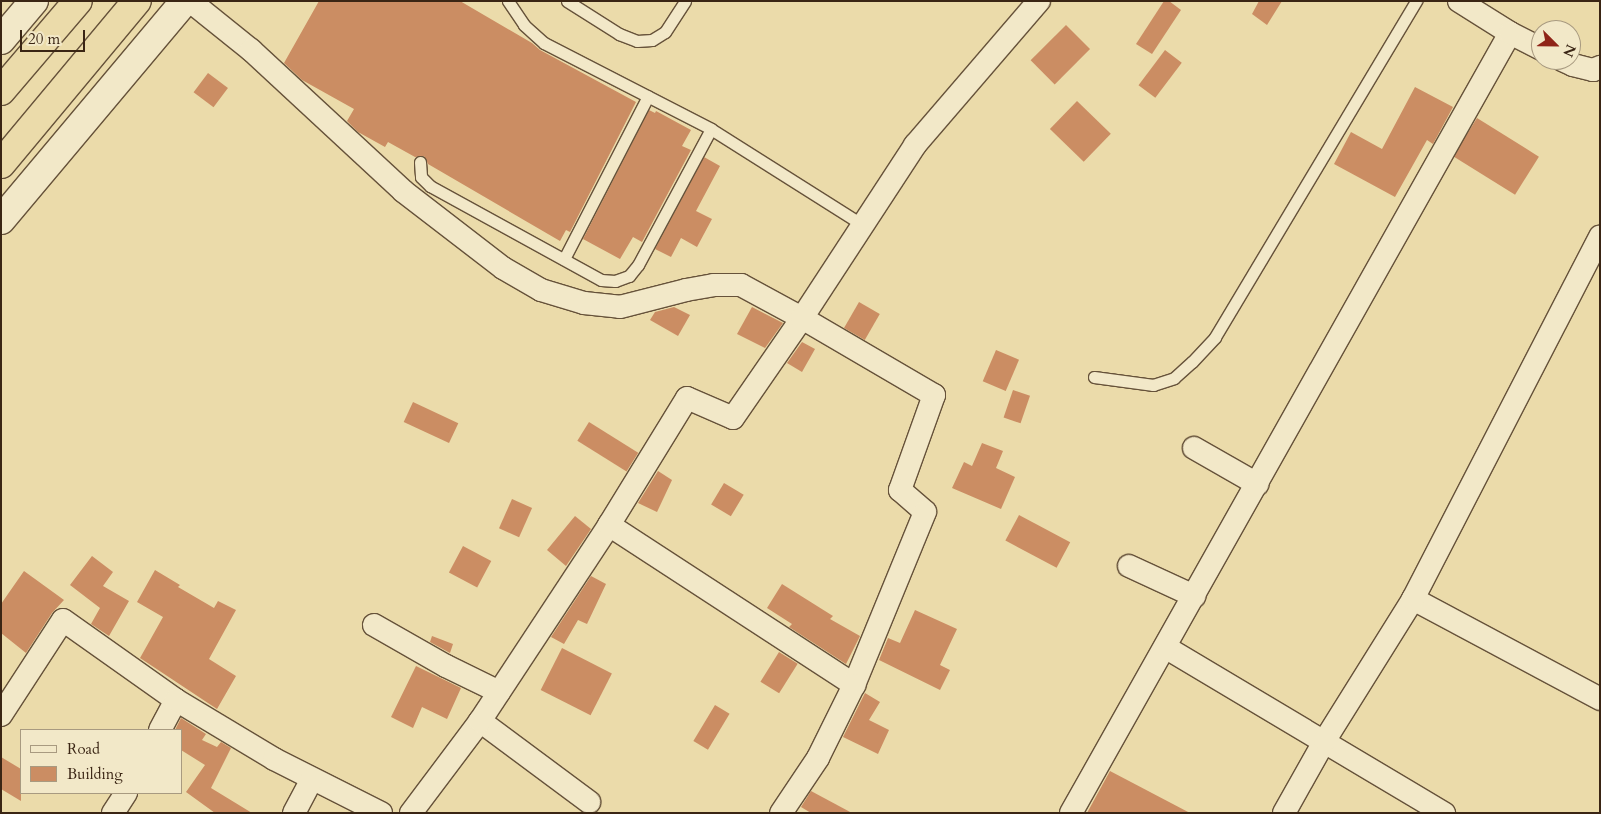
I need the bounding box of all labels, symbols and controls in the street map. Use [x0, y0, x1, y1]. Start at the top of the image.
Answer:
scale bar [22, 20, 88, 52]
north arrow [1531, 20, 1581, 70]
text: 20 m [28, 29, 60, 49]
text: N [1558, 41, 1580, 60]
legend [20, 729, 182, 794]
text: Road [67, 739, 100, 759]
text: Building [67, 764, 123, 784]

